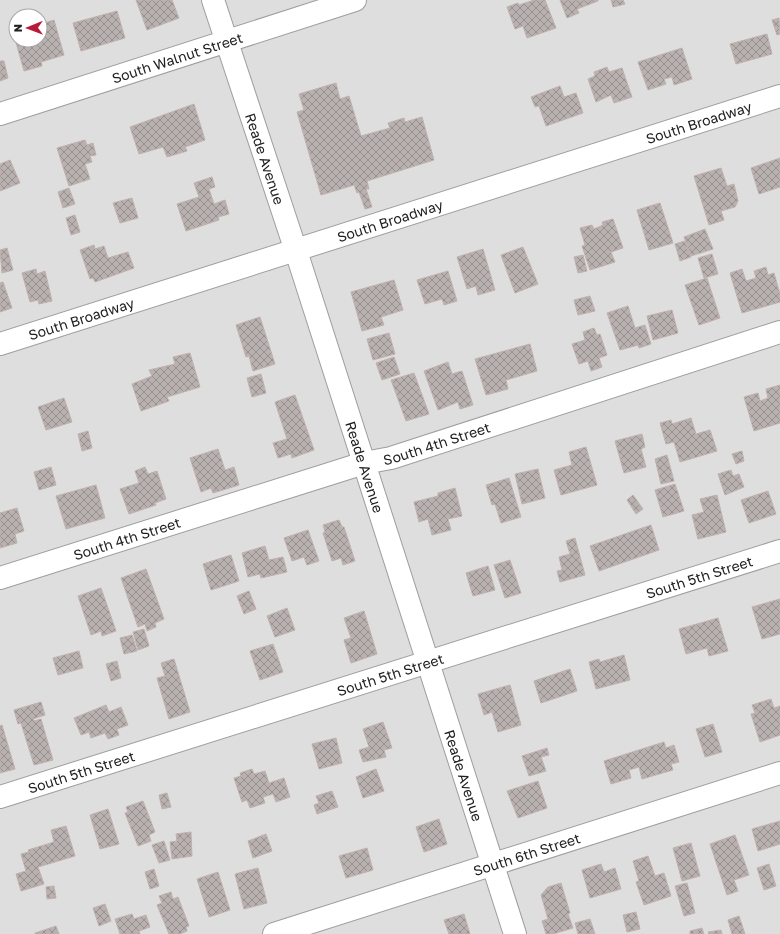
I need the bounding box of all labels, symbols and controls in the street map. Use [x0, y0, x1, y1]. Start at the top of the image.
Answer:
north arrow [8, 8, 48, 48]
text: N [11, 24, 24, 32]
street label: South Walnut Street [109, 28, 245, 86]
street label: South Broadway [644, 97, 754, 147]
street label: Reade Avenue [242, 111, 288, 206]
street label: South Broadway [335, 195, 445, 245]
street label: South Broadway [26, 293, 136, 343]
street label: South 4th Street [382, 418, 492, 468]
street label: Reade Avenue [343, 419, 388, 515]
street label: South 4th Street [71, 513, 182, 563]
street label: South 5th Street [644, 552, 755, 601]
street label: South 5th Street [335, 649, 446, 699]
street label: Reade Avenue [442, 727, 487, 823]
street label: South 5th Street [26, 747, 137, 796]
street label: South 6th Street [471, 829, 582, 879]

